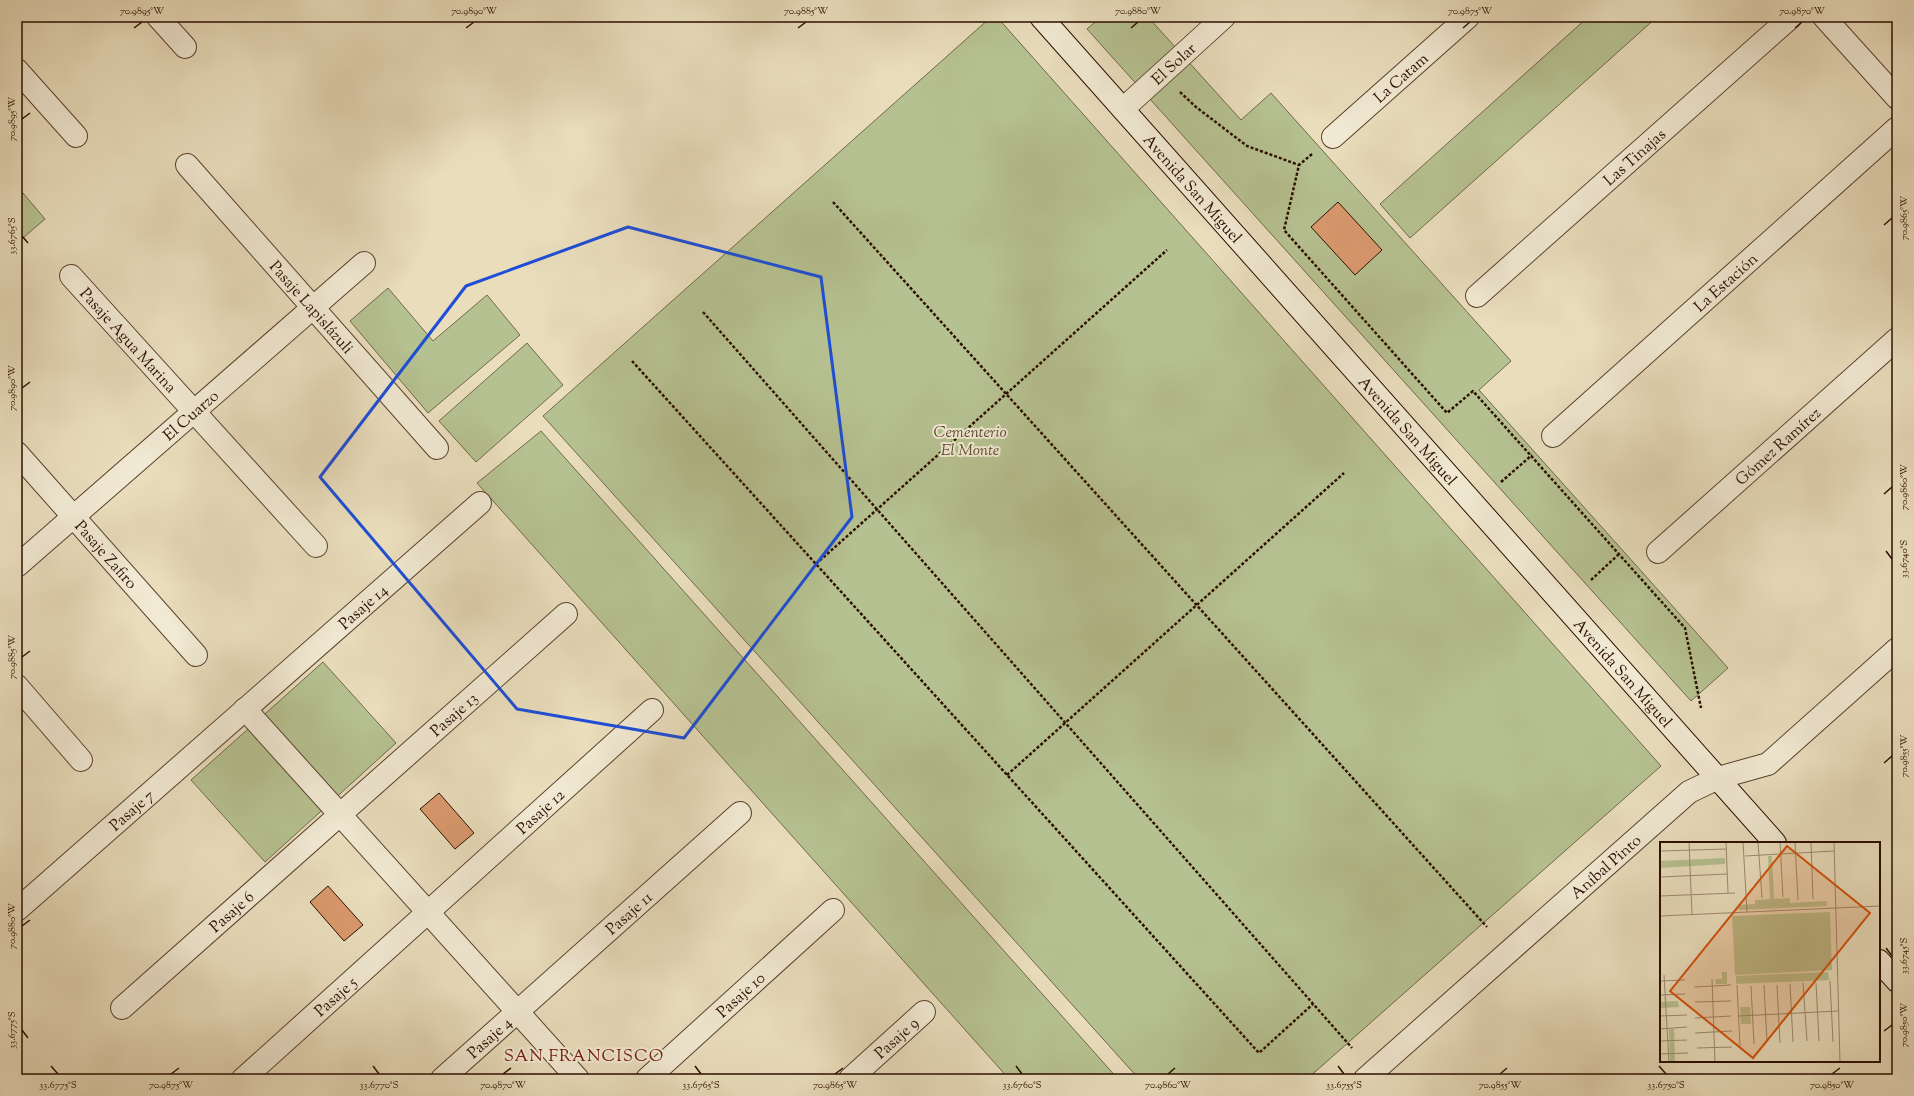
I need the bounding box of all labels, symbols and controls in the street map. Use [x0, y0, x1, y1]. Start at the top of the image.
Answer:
text: 70.9895°W [120, 4, 164, 19]
text: 70.9890°W [451, 4, 497, 19]
text: 70.9885°W [784, 4, 828, 19]
text: 70.9880°W [1115, 4, 1161, 19]
text: 70.9875°W [1448, 4, 1492, 19]
text: 70.9870°W [1779, 4, 1825, 19]
street label: El Solar [1147, 39, 1202, 92]
street label: La Catam [1369, 48, 1434, 110]
text: 70.9895°W [5, 97, 20, 141]
street label: Las Tinajas [1599, 124, 1672, 192]
street label: Avenida San Miguel [1136, 130, 1246, 250]
text: 70.9865°W [1897, 196, 1912, 240]
text: 33.6765°S [5, 217, 20, 255]
street label: La Estación [1690, 248, 1764, 319]
street label: Pasaje Lapislázuli [263, 257, 358, 360]
street label: Pasaje Agua Marina [73, 284, 181, 399]
text: 70.9890°W [5, 365, 20, 411]
street label: Avenida San Miguel [1352, 372, 1462, 492]
street label: El Cuarzo [159, 386, 225, 447]
street label: Gómez Ramírez [1731, 403, 1827, 492]
park label: Cementerio El Monte [933, 422, 1007, 463]
text: 70.9860°W [1897, 464, 1912, 510]
street label: Pasaje Zafiro [68, 516, 142, 595]
text: 33.6740°S [1897, 540, 1912, 578]
street label: Pasaje 14 [335, 580, 394, 636]
street label: Avenida San Miguel [1567, 615, 1677, 734]
text: 70.9885°W [5, 635, 20, 679]
street label: Pasaje 13 [426, 688, 484, 743]
text: 70.9855°W [1897, 735, 1912, 777]
street label: Pasaje 7 [105, 785, 160, 838]
street label: Pasaje 12 [512, 785, 571, 841]
street label: Aníbal Pinto [1566, 830, 1648, 906]
inset map [1660, 842, 1880, 1062]
street label: Pasaje 6 [205, 887, 260, 939]
street label: Pasaje 11 [602, 887, 659, 942]
text: 70.9880°W [5, 903, 20, 949]
text: 33.6745°S [1897, 938, 1912, 974]
street label: Pasaje 10 [712, 968, 771, 1024]
street label: Pasaje 5 [310, 972, 364, 1023]
text: 70.9850°W [1897, 1003, 1912, 1047]
text: 33.6775°S [5, 1011, 20, 1049]
street label: Pasaje 4 [463, 1013, 518, 1065]
street label: Pasaje 9 [870, 1013, 925, 1065]
district label: SAN FRANCISCO [504, 1045, 664, 1069]
text: 33.6775°S [39, 1078, 77, 1093]
text: 70.9875°W [149, 1078, 193, 1093]
text: 33.6770°S [360, 1078, 398, 1093]
text: 70.9870°W [480, 1078, 526, 1093]
text: 33.6765°S [682, 1078, 720, 1093]
text: 70.9865°W [813, 1078, 857, 1093]
text: 33.6760°S [1003, 1078, 1042, 1093]
text: 70.9860°W [1145, 1078, 1191, 1093]
text: 33.6755°S [1326, 1078, 1362, 1093]
text: 70.9855°W [1479, 1078, 1521, 1093]
text: 33.6750°S [1647, 1078, 1685, 1093]
text: 70.9850°W [1810, 1078, 1854, 1093]

